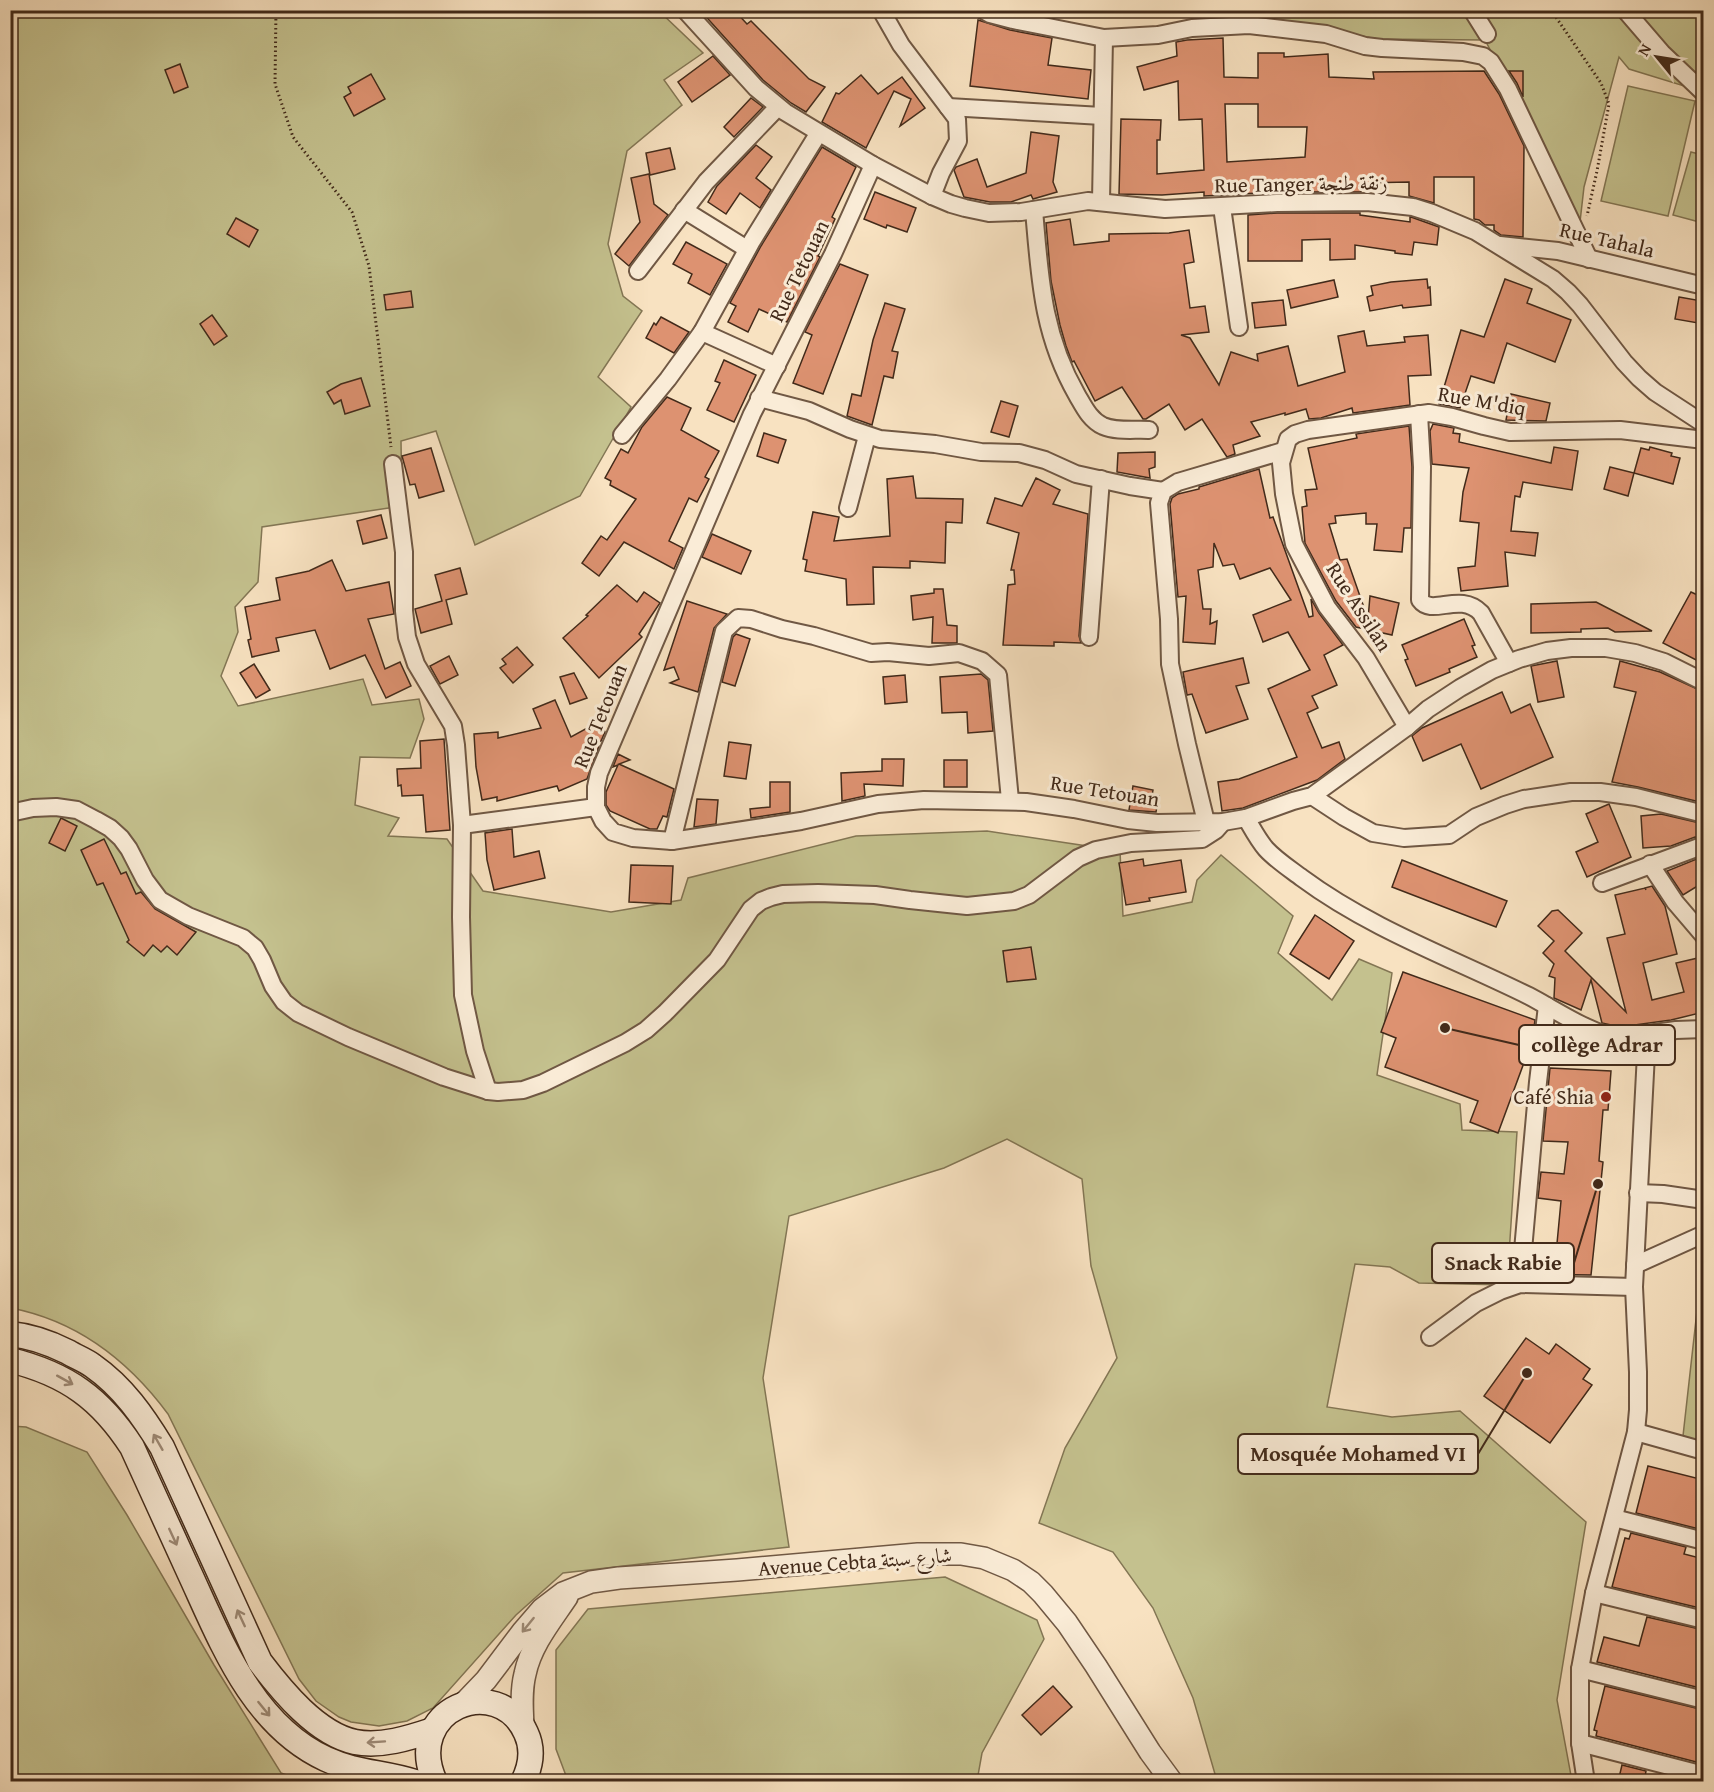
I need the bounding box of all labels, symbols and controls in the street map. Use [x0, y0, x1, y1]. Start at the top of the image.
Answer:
north arrow [1627, 27, 1687, 87]
text: N [1631, 39, 1657, 60]
street label: Rue Tanger زنقة طنجة [1214, 166, 1388, 201]
street label: Rue Tetouan [761, 214, 837, 327]
street label: Rue Tahala [1557, 214, 1658, 265]
street label: Rue M'diq [1436, 378, 1528, 423]
street label: Rue Assilan [1319, 556, 1400, 658]
street label: Rue Tetouan [565, 659, 635, 773]
street label: Rue Tetouan [1048, 767, 1162, 814]
callout: collège Adrar [1519, 1025, 1675, 1065]
text: collège Adrar [1531, 1028, 1663, 1060]
place label: Café Shia [1514, 1081, 1594, 1112]
marker: Café Shia [1599, 1090, 1613, 1104]
callout: Snack Rabie [1432, 1243, 1574, 1283]
text: Snack Rabie [1444, 1246, 1562, 1278]
one-way arrow [56, 1374, 73, 1386]
one-way arrow [152, 1434, 164, 1451]
callout: Mosquée Mohamed VI [1238, 1434, 1478, 1474]
text: Mosquée Mohamed VI [1250, 1437, 1466, 1469]
one-way arrow [168, 1528, 180, 1546]
street label: Avenue Cebta شارع سبتة [757, 1539, 953, 1587]
one-way arrow [234, 1610, 246, 1628]
one-way arrow [521, 1617, 534, 1633]
one-way arrow [258, 1701, 271, 1717]
one-way arrow [367, 1737, 387, 1748]

